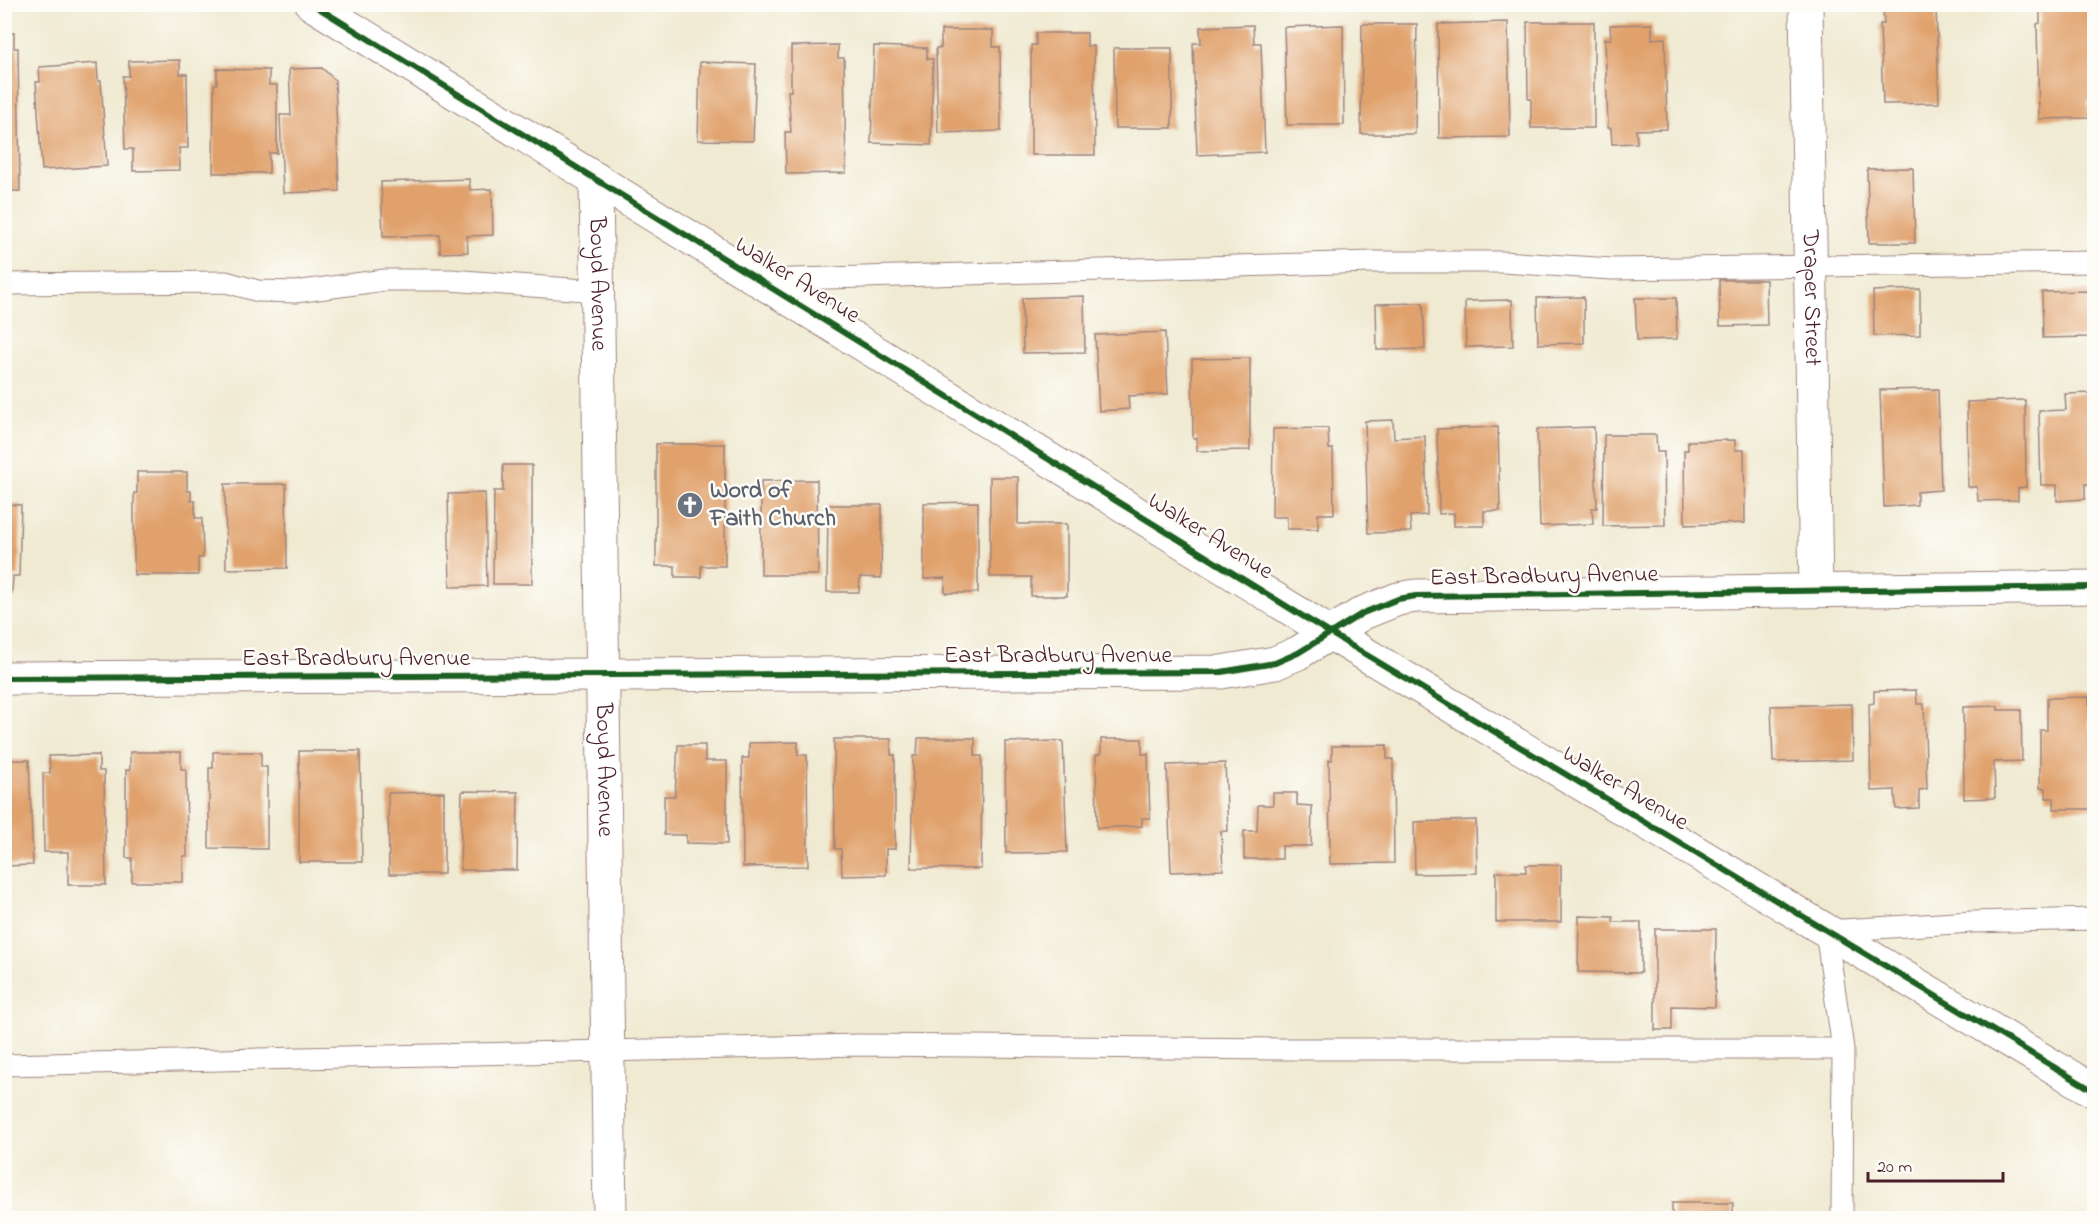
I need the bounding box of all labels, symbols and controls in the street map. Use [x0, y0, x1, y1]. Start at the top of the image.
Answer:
street label: Boyd Avenue [578, 216, 616, 351]
street label: Walker Avenue [727, 229, 867, 334]
street label: Draper Street [1792, 229, 1830, 366]
place label: Word of Faith Church [709, 474, 836, 537]
street label: Walker Avenue [1140, 485, 1280, 590]
church icon: Word of Faith Church [675, 490, 705, 520]
street label: East Bradbury Avenue [1429, 558, 1659, 597]
street label: East Bradbury Avenue [944, 639, 1173, 675]
street label: East Bradbury Avenue [242, 642, 471, 678]
street label: Boyd Avenue [585, 702, 622, 837]
street label: Walker Avenue [1555, 737, 1695, 841]
scale bar [1868, 1145, 2003, 1183]
text: 20 m [1877, 1155, 1912, 1181]

